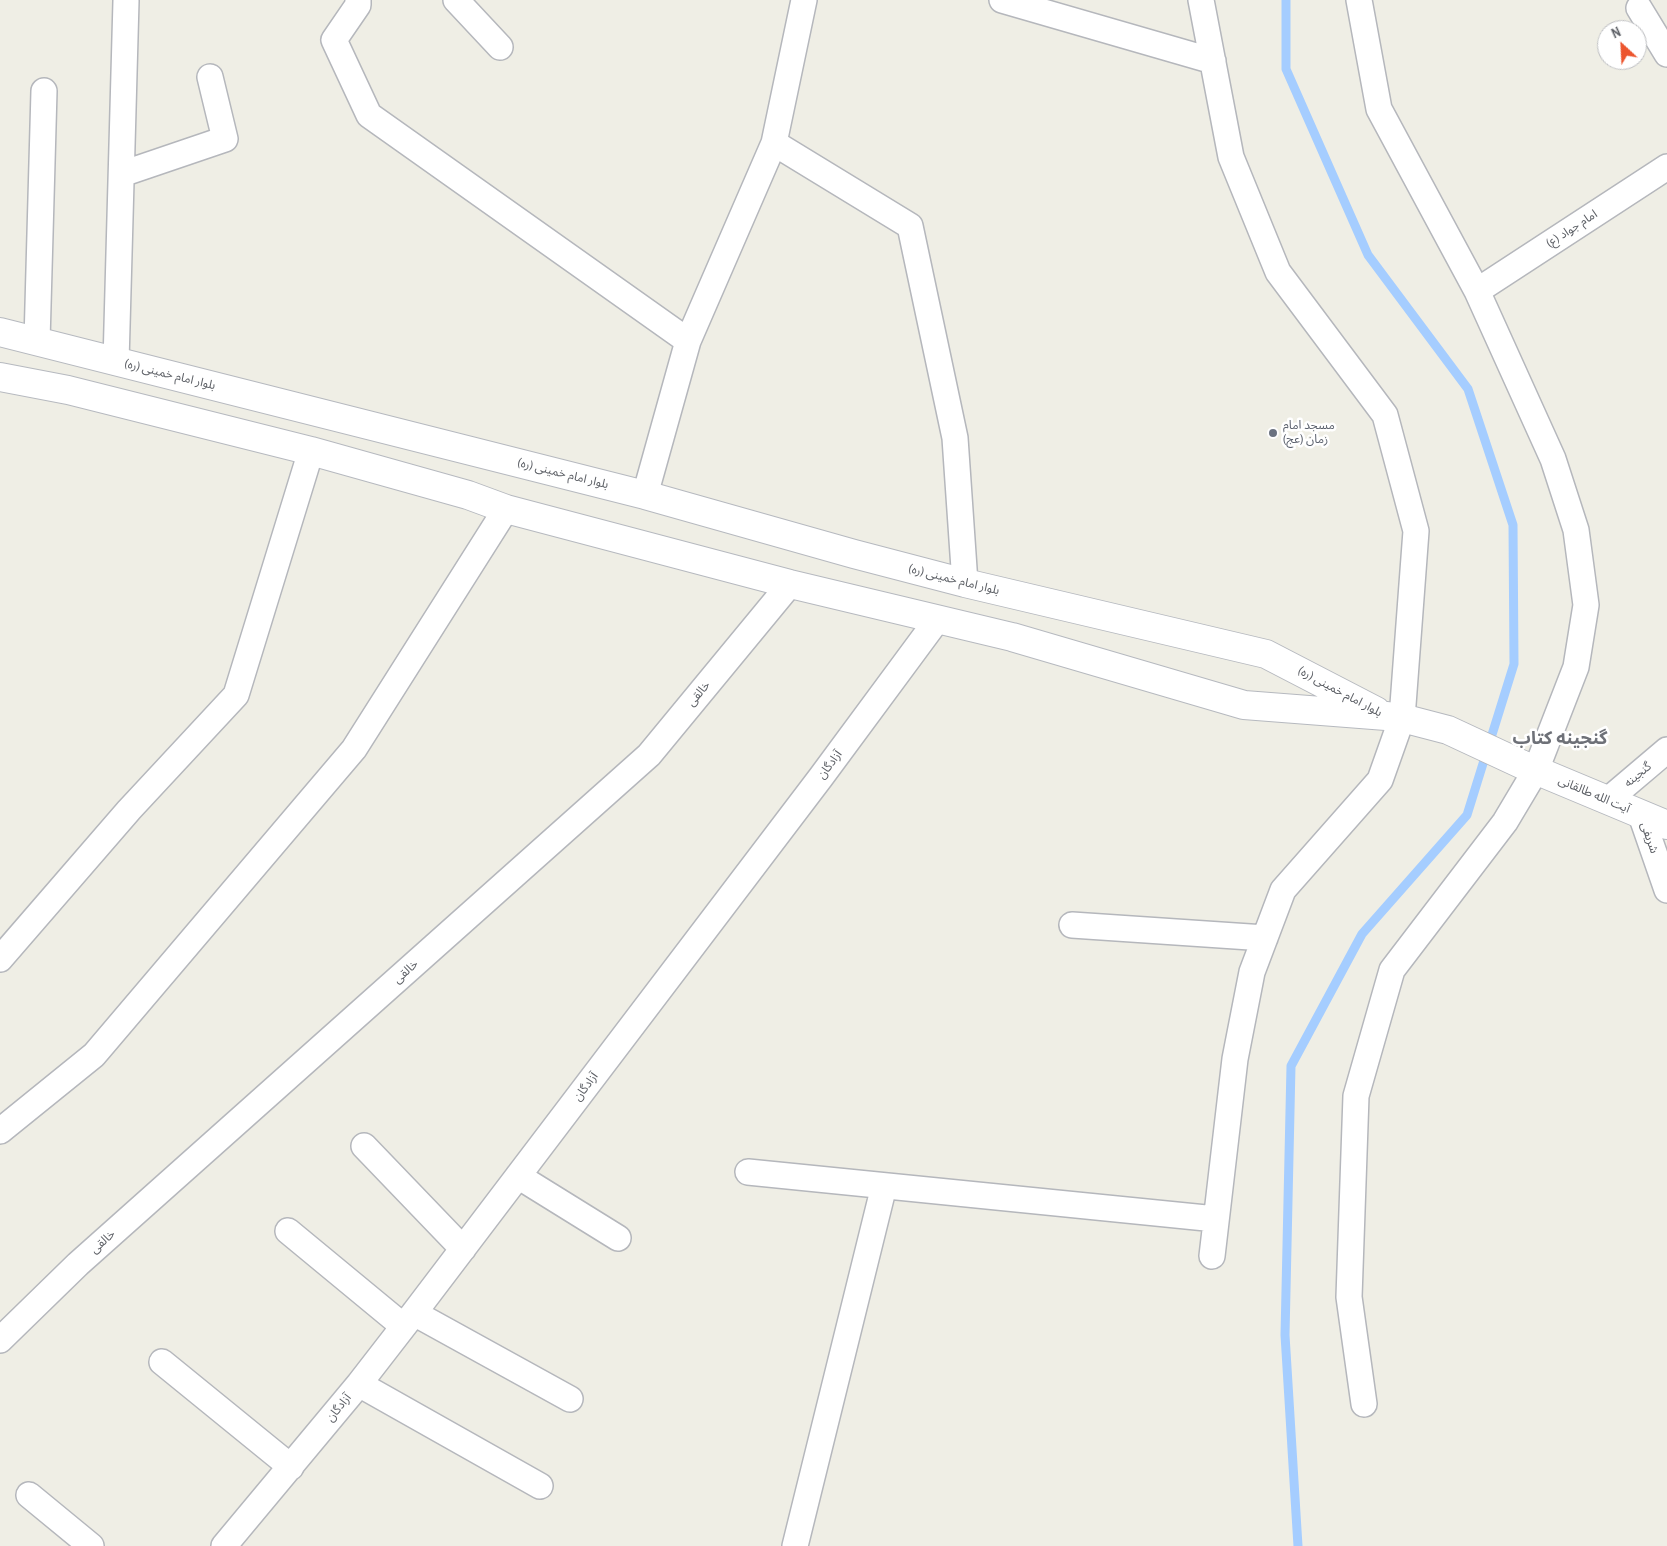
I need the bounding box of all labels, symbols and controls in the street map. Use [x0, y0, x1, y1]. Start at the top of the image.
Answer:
north arrow [1597, 20, 1647, 70]
text: N [1609, 22, 1624, 42]
street label: امام جواد (ع) [1544, 207, 1600, 251]
street label: بلوار امام خمینی (ره) [123, 357, 217, 393]
place label: مسجد امام زمان (عج) [1283, 419, 1335, 447]
marker: مسجد امام زمان (عج) [1267, 427, 1279, 439]
street label: بلوار امام خمینی (ره) [516, 456, 610, 492]
street label: بلوار امام خمینی (ره) [907, 562, 1001, 598]
street label: بلوار امام خمینی (ره) [1295, 664, 1385, 720]
street label: خالقی [684, 678, 714, 710]
district label: گنجينه كتاب [1513, 728, 1607, 750]
street label: آزادگان [815, 748, 845, 782]
street label: گنجینه [1621, 759, 1655, 791]
street label: آیت الله طالقانی [1556, 773, 1632, 817]
street label: شریفی [1637, 820, 1661, 856]
street label: خالقی [391, 957, 421, 987]
street label: آزادگان [571, 1070, 601, 1104]
street label: خالقی [88, 1227, 118, 1257]
street label: آزادگان [323, 1391, 355, 1425]

